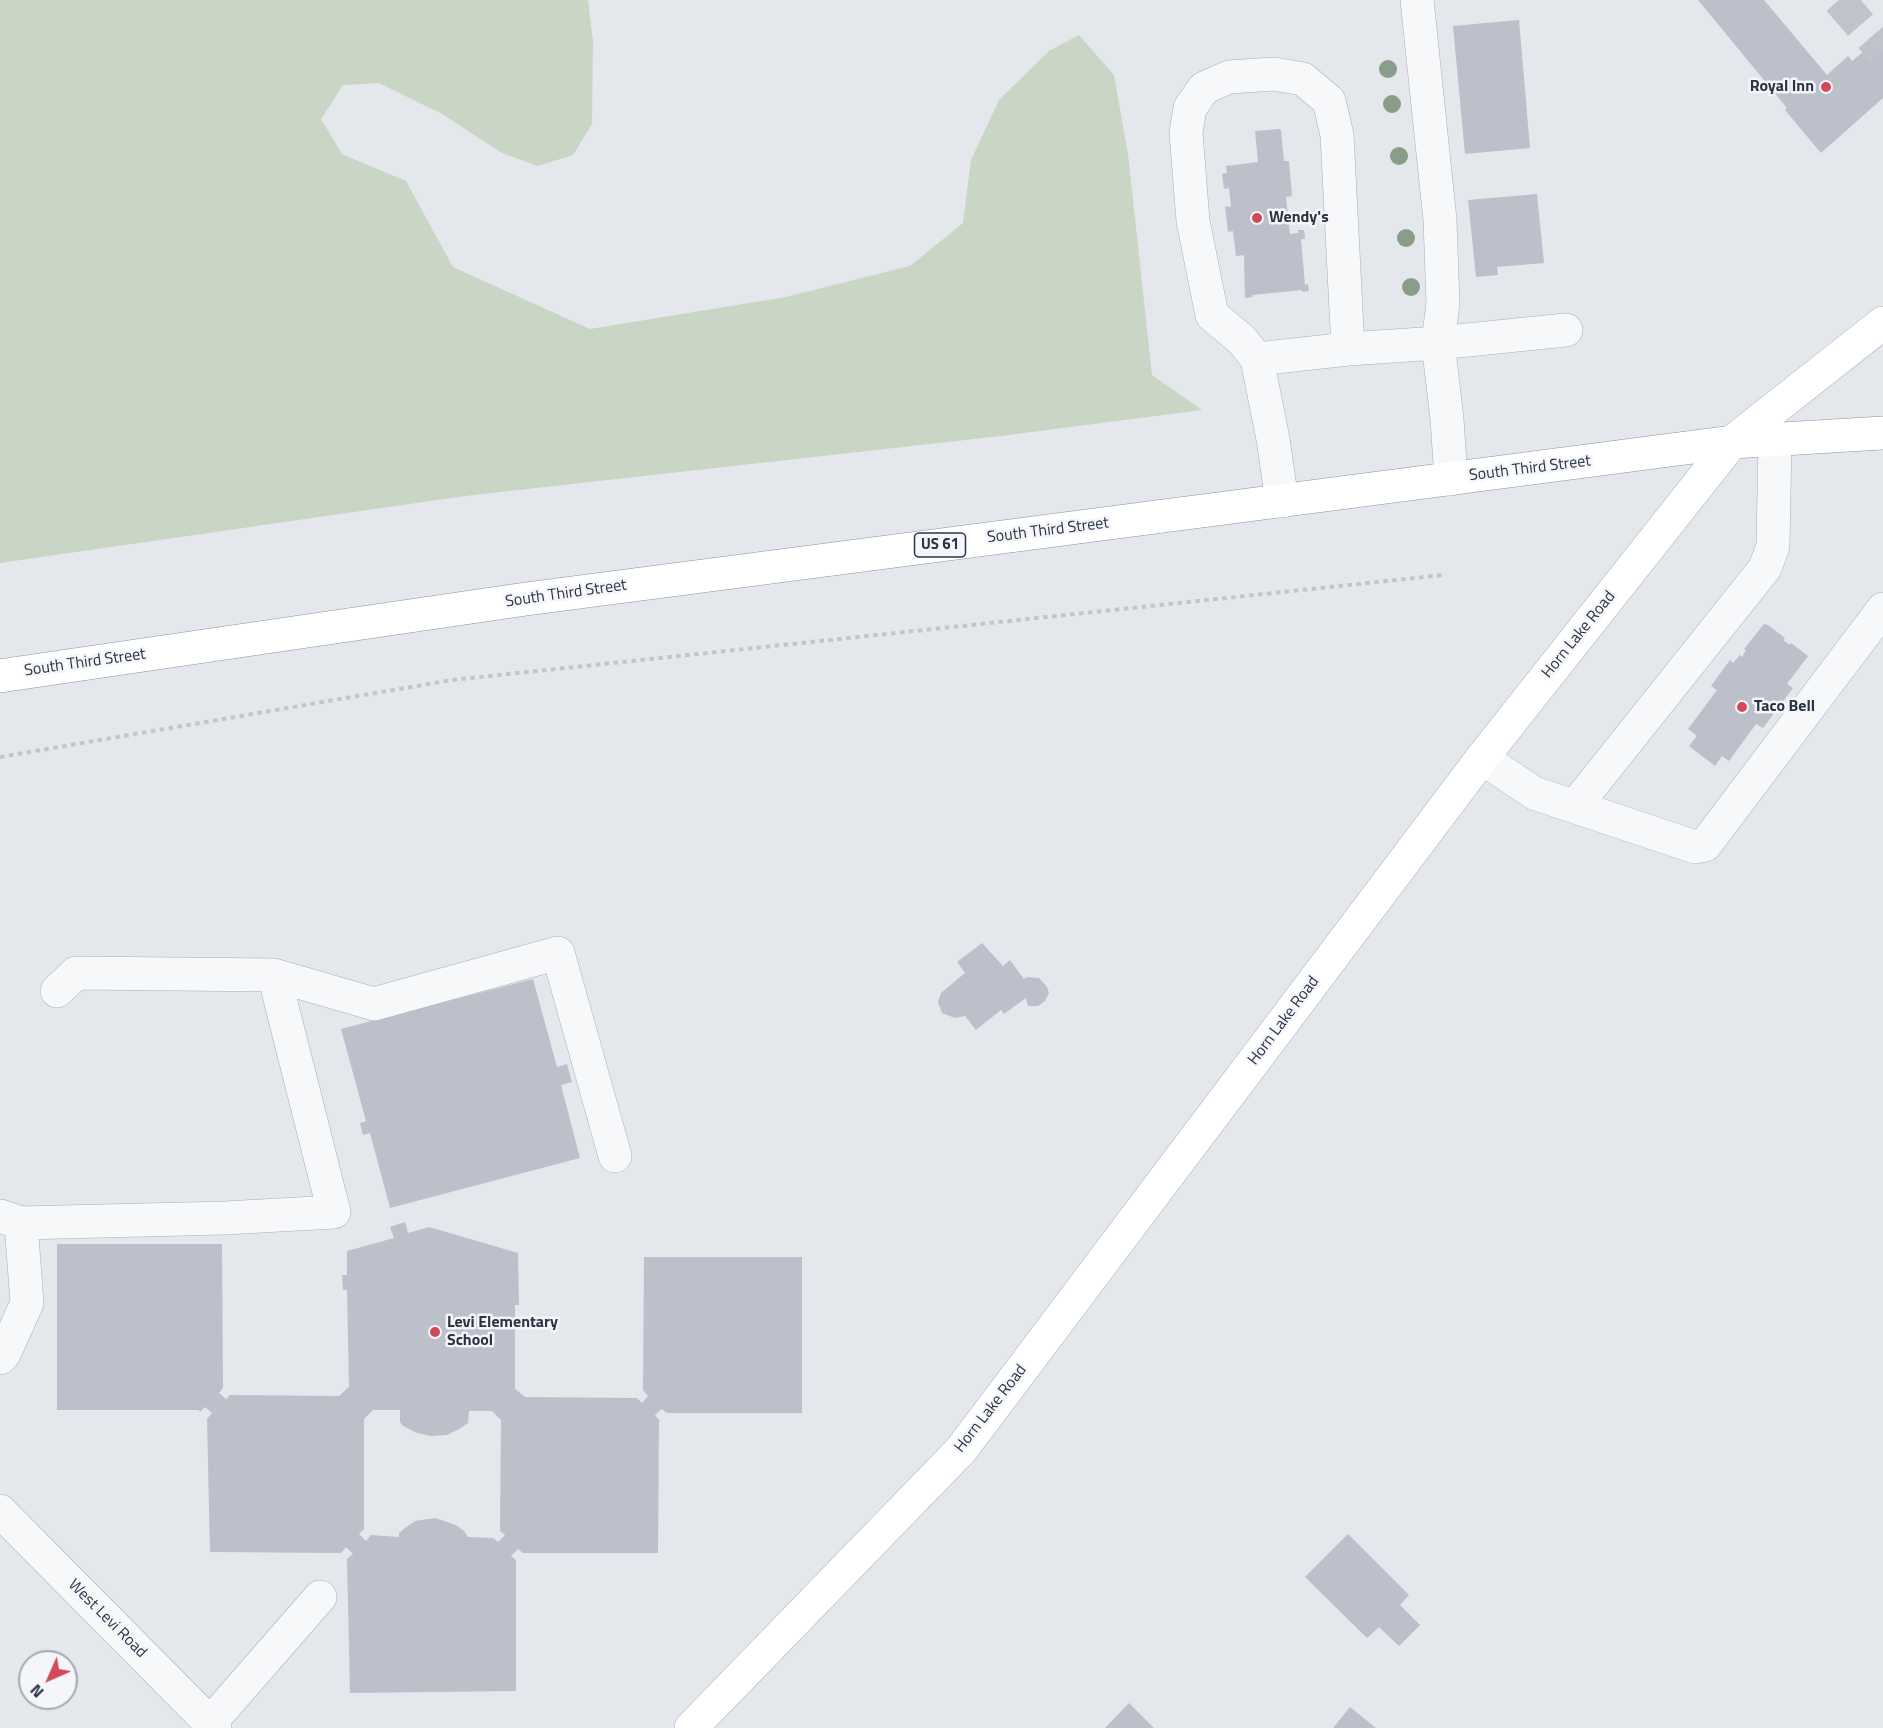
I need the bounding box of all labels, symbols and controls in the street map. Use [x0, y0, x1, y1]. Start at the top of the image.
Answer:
place label: Royal Inn [1750, 77, 1814, 97]
marker: Royal Inn [1819, 80, 1833, 94]
place label: Wendy's [1269, 208, 1329, 228]
marker: Wendy's [1250, 211, 1264, 225]
street label: South Third Street [1468, 452, 1592, 486]
street label: South Third Street [986, 514, 1110, 548]
road number: US 61 [914, 533, 966, 557]
street label: South Third Street [504, 576, 628, 612]
street label: Horn Lake Road [1538, 588, 1620, 682]
street label: South Third Street [23, 645, 147, 681]
place label: Taco Bell [1754, 697, 1815, 717]
marker: Taco Bell [1735, 700, 1749, 714]
street label: Horn Lake Road [1244, 973, 1324, 1069]
place label: Levi Elementary School [447, 1313, 558, 1351]
marker: Levi Elementary School [428, 1325, 442, 1339]
street label: Horn Lake Road [951, 1361, 1031, 1457]
street label: West Levi Road [64, 1576, 150, 1662]
north arrow [18, 1650, 78, 1710]
text: N [24, 1679, 49, 1704]

